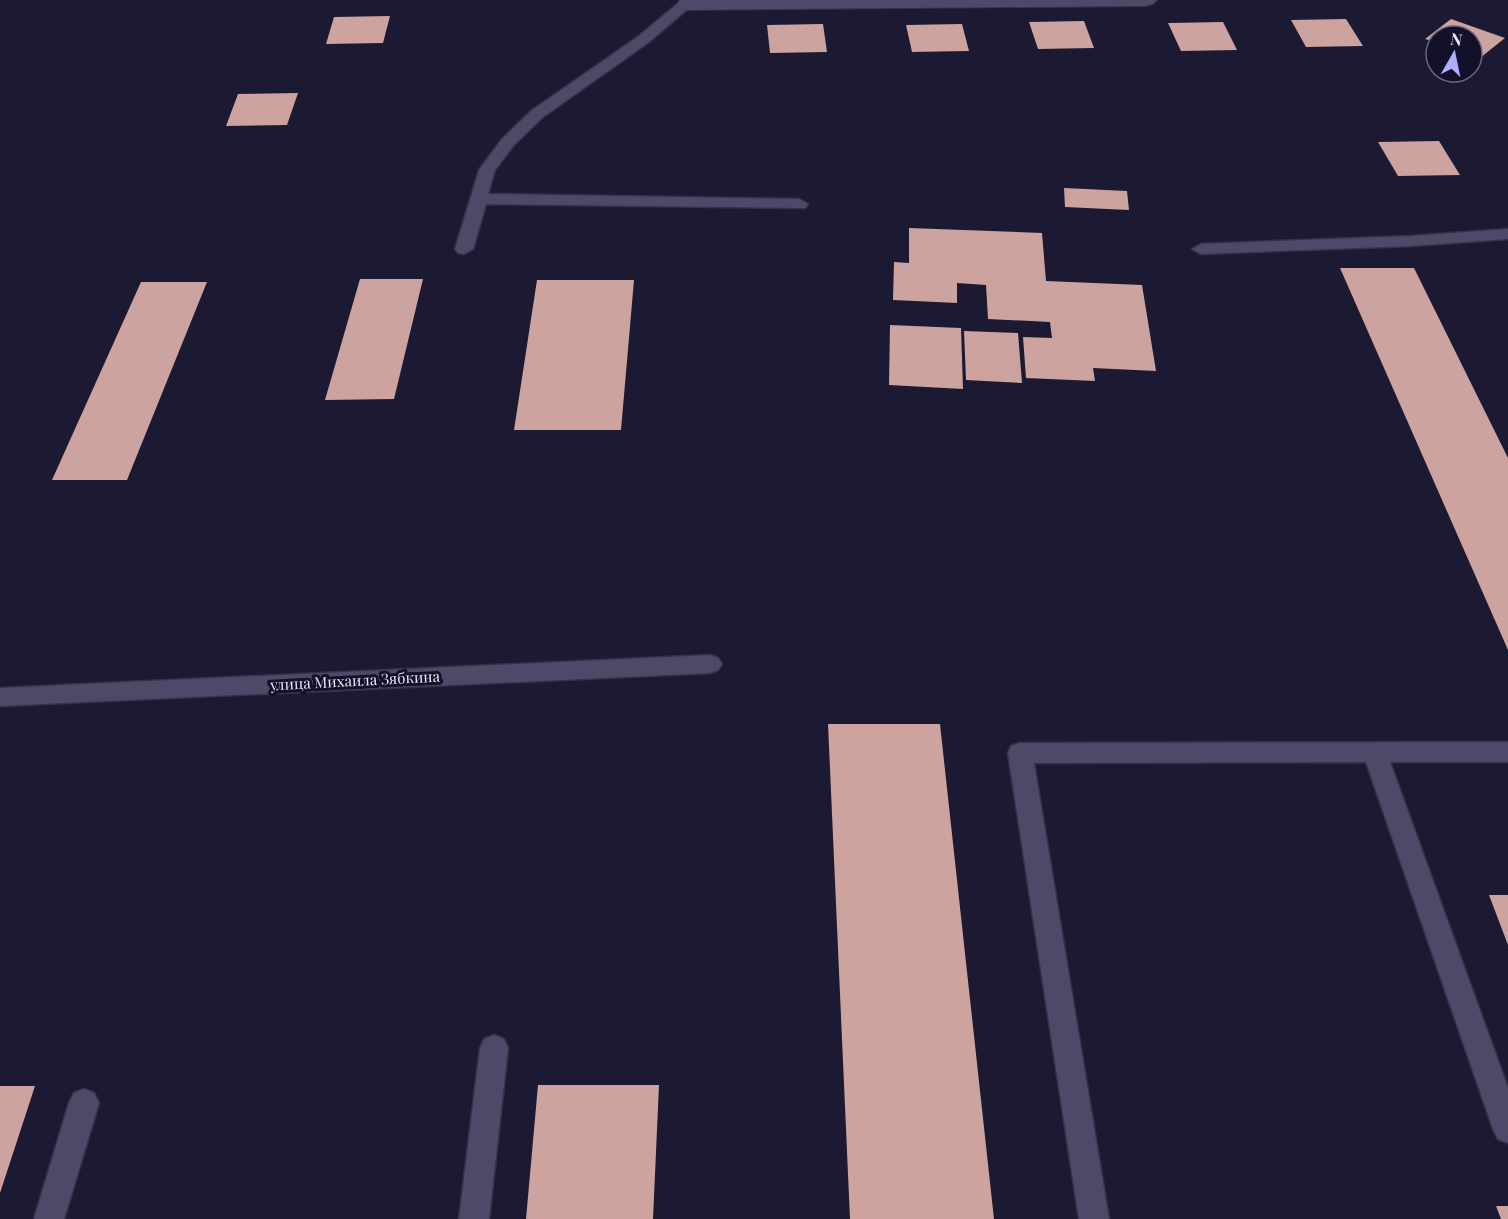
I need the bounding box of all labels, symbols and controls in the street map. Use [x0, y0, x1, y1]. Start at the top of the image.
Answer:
north arrow [1424, 24, 1484, 84]
text: N [1449, 27, 1464, 50]
street label: улица Михаила Зябкина [269, 666, 441, 694]

